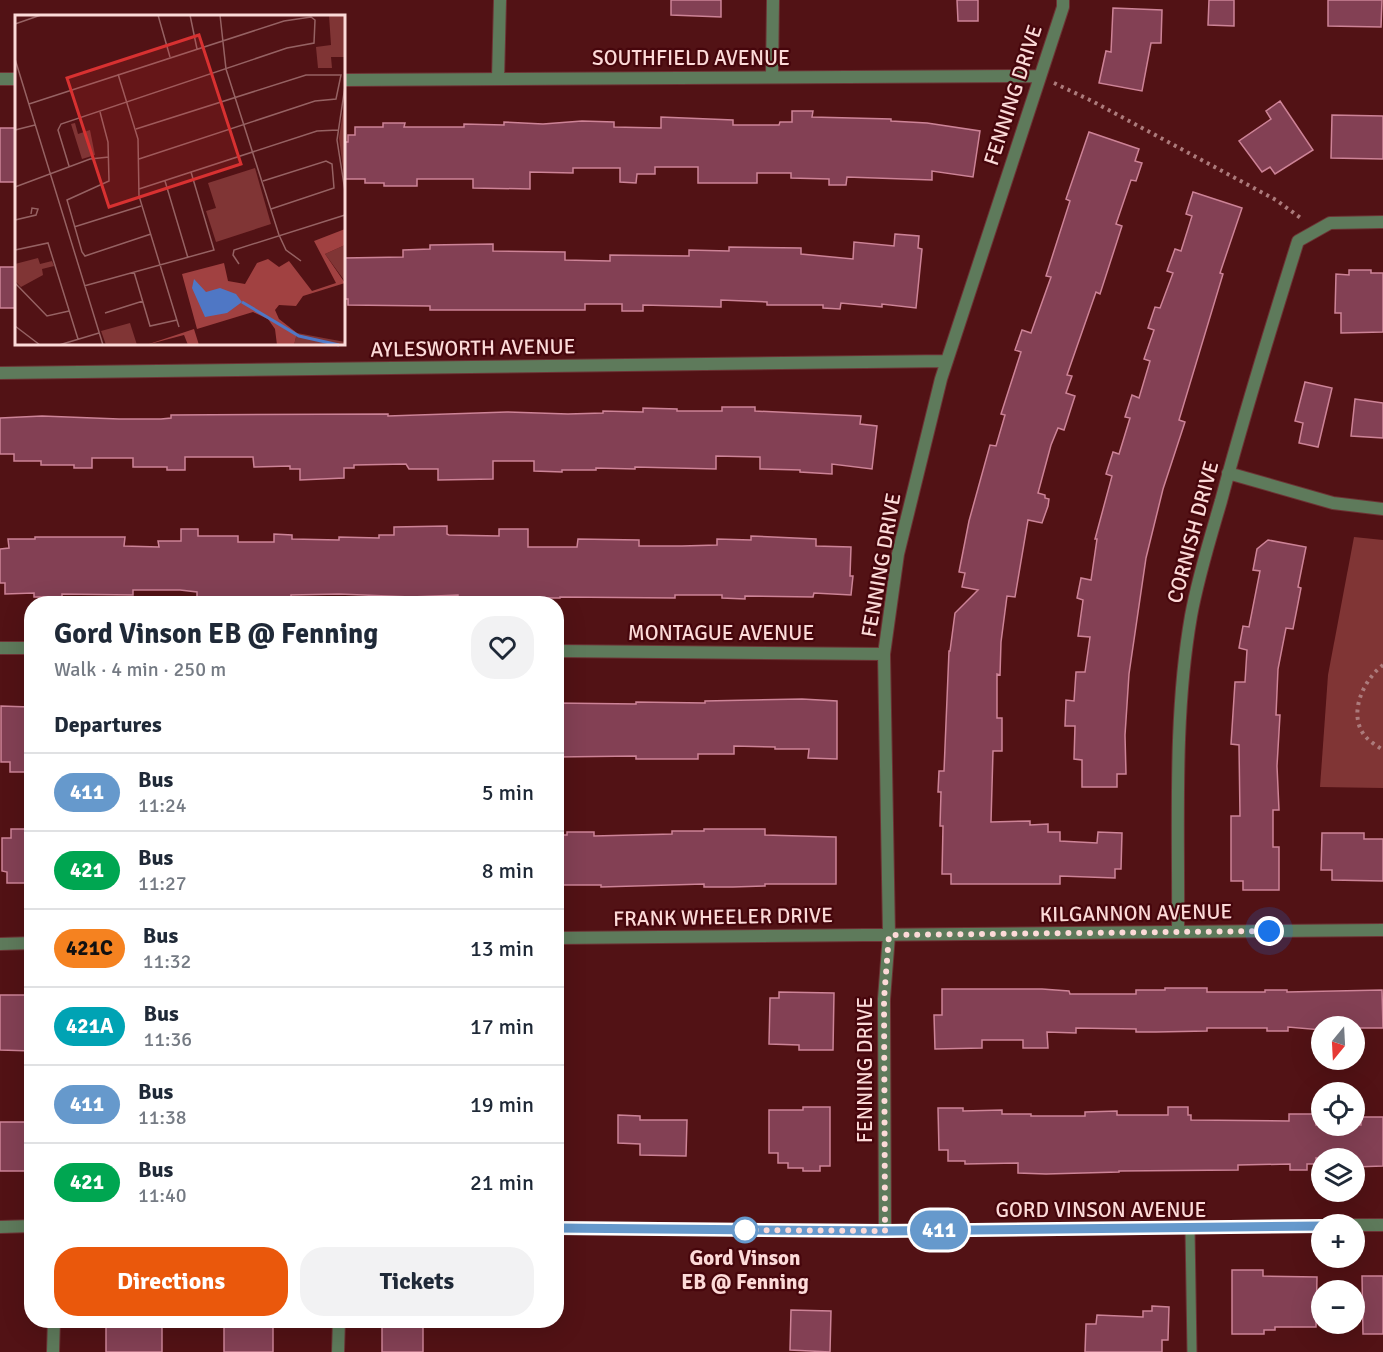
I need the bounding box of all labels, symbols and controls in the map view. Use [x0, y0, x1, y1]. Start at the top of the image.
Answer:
inset map [15, 15, 345, 345]
street label: FENNING DRIVE [978, 21, 1048, 169]
street label: SOUTHFIELD AVENUE [592, 45, 790, 71]
street label: AYLESWORTH AVENUE [370, 333, 576, 363]
street label: CORNISH DRIVE [1162, 458, 1224, 606]
street label: FENNING DRIVE [855, 491, 907, 639]
button: heart [471, 616, 534, 679]
text: Gord Vinson EB @ Fenning [54, 617, 378, 651]
street label: MONTAGUE AVENUE [628, 620, 814, 646]
text: Walk · 4 min · 250 m [54, 657, 226, 682]
text: Departures [54, 711, 162, 738]
text: Bus [138, 766, 173, 793]
text: 411 [70, 779, 104, 805]
text: 5 min [482, 779, 534, 806]
text: 11:24 [138, 793, 187, 818]
text: Bus [138, 844, 173, 871]
text: 421 [70, 857, 104, 883]
text: 8 min [482, 857, 534, 884]
text: 11:27 [138, 871, 187, 896]
street label: KILGANNON AVENUE [1039, 898, 1233, 928]
street label: FRANK WHEELER DRIVE [613, 902, 833, 932]
your location [1254, 916, 1284, 946]
text: Bus [143, 922, 178, 949]
text: 421C [66, 935, 113, 961]
text: 13 min [470, 935, 534, 962]
text: 11:32 [143, 949, 191, 974]
street label: FENNING DRIVE [852, 997, 878, 1143]
text: Bus [143, 1000, 179, 1027]
text: 421A [66, 1013, 113, 1039]
text: 17 min [470, 1013, 534, 1040]
north arrow [1311, 1016, 1365, 1070]
map controls [1311, 1016, 1365, 1334]
text: 11:36 [143, 1027, 192, 1052]
text: Bus [138, 1078, 173, 1105]
button: locate [1311, 1082, 1365, 1136]
text: 411 [70, 1091, 104, 1117]
text: 19 min [470, 1091, 534, 1118]
text: 11:38 [138, 1105, 187, 1130]
button: layers [1311, 1148, 1365, 1202]
text: Bus [138, 1156, 173, 1183]
text: 421 [70, 1169, 104, 1195]
text: 21 min [470, 1169, 534, 1196]
text: 11:40 [138, 1183, 187, 1208]
street label: GORD VINSON AVENUE [996, 1197, 1206, 1223]
line badge: 411 [904, 1210, 974, 1250]
button: + [1311, 1214, 1365, 1268]
marker: Gord Vinson EB @ Fenning [732, 1217, 758, 1243]
text: 411 [922, 1217, 956, 1243]
place label: Gord Vinson EB @ Fenning [681, 1245, 809, 1295]
button: Directions [54, 1247, 288, 1316]
button: Tickets [300, 1247, 534, 1316]
button: − [1311, 1280, 1365, 1334]

